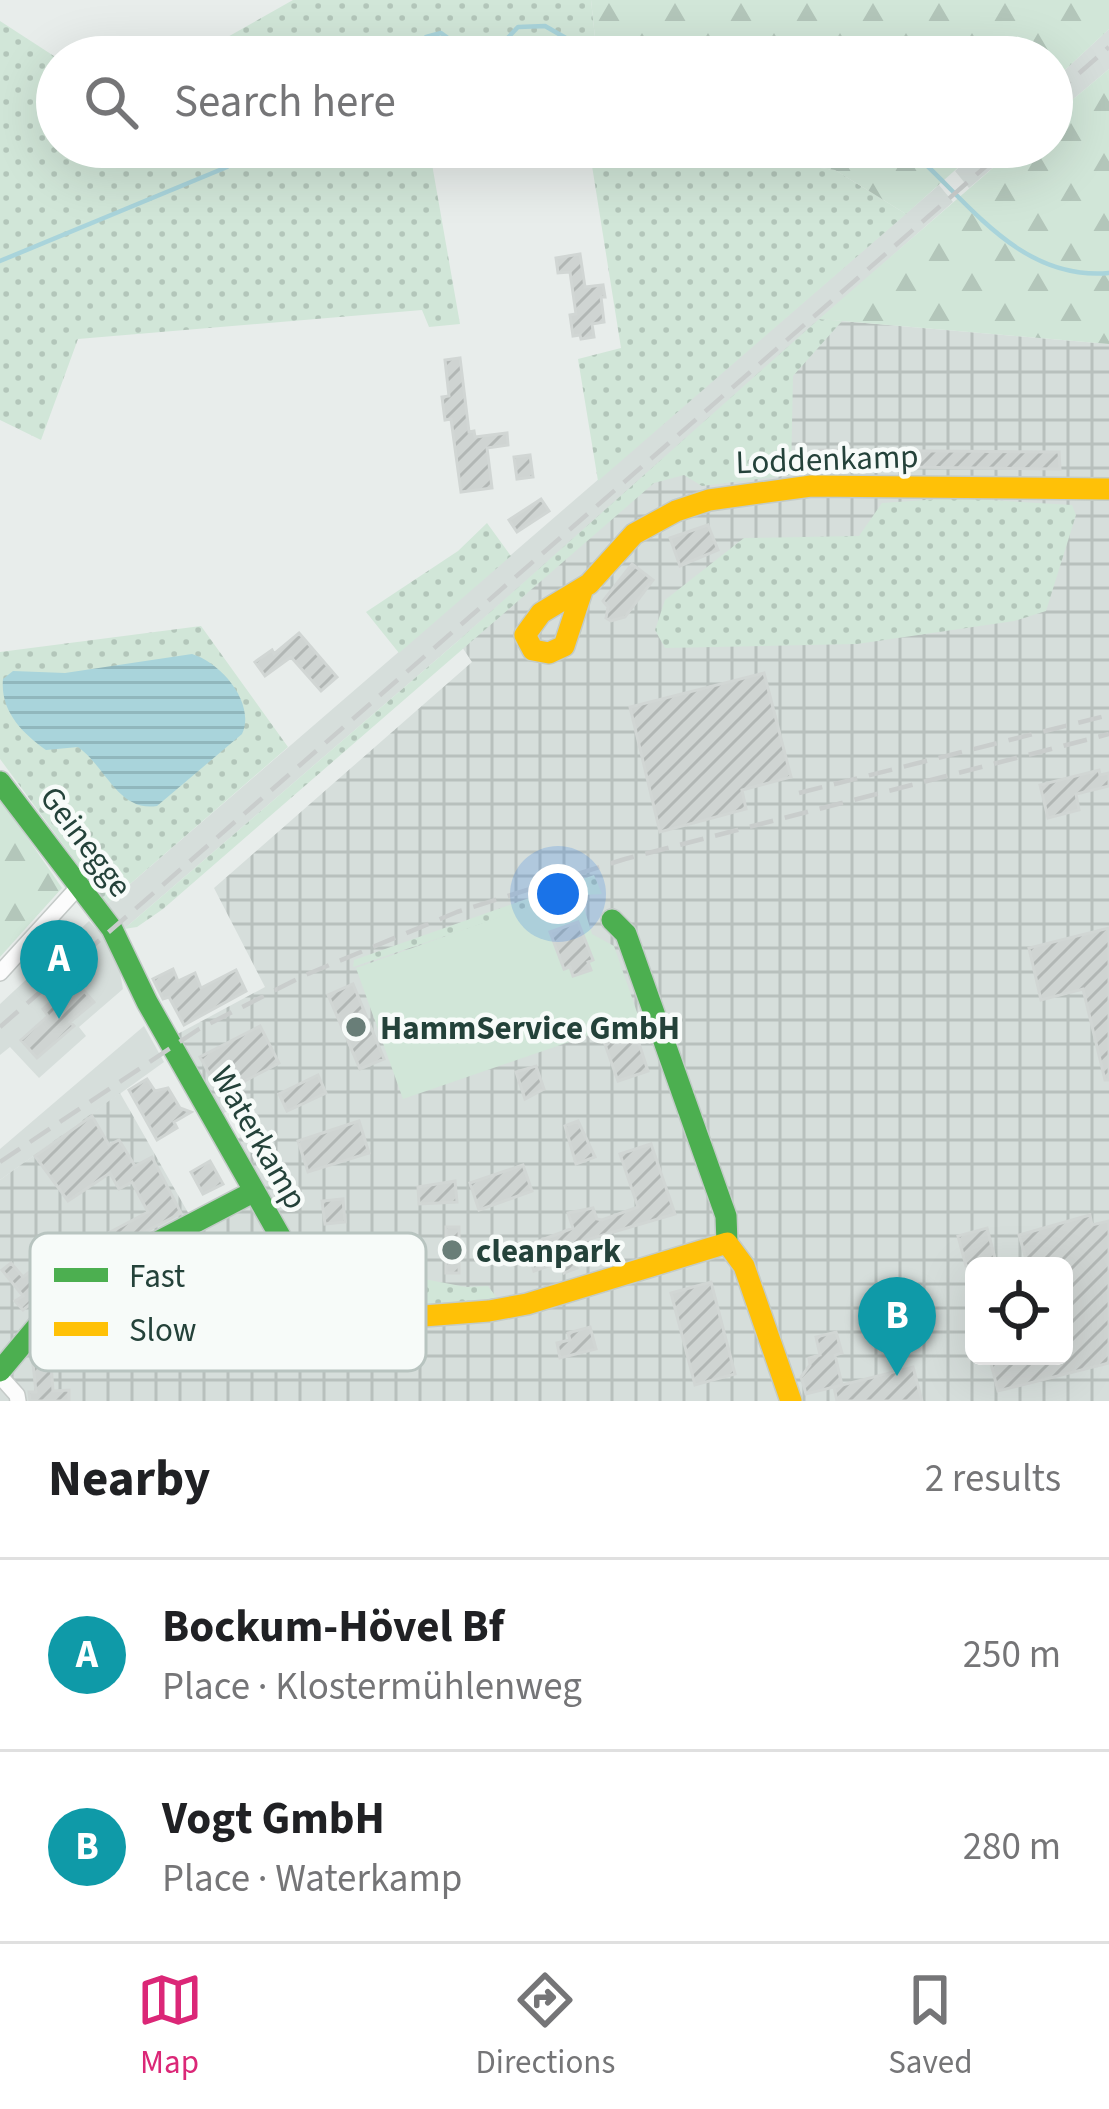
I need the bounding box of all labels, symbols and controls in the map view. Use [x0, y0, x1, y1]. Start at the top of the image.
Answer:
search box [36, 36, 1073, 168]
icon: search [78, 69, 144, 135]
text: Search here [174, 70, 396, 134]
street label: Loddenkamp [735, 433, 919, 486]
street label: Geinegge [28, 777, 143, 907]
your location [528, 864, 588, 924]
pin: A [20, 920, 98, 1019]
place label: HammService GmbH [380, 1005, 680, 1052]
marker: HammService GmbH [343, 1014, 369, 1040]
street label: Waterkamp [199, 1057, 319, 1218]
place label: cleanpark [476, 1228, 621, 1275]
legend [30, 1233, 426, 1371]
marker: cleanpark [439, 1237, 465, 1263]
text: Fast [129, 1253, 185, 1300]
map controls [965, 1257, 1073, 1365]
button: locate [965, 1257, 1073, 1365]
pin: B [858, 1277, 936, 1376]
text: Slow [129, 1307, 197, 1354]
text: Nearby [48, 1443, 210, 1515]
text: 2 results [925, 1451, 1061, 1507]
text: Bockum-Hövel Bf [162, 1595, 504, 1659]
text: A [76, 1627, 98, 1683]
text: 250 m [963, 1627, 1061, 1683]
text: Place · Klostermühlenweg [162, 1659, 582, 1715]
text: Vogt GmbH [162, 1787, 385, 1851]
text: B [75, 1819, 99, 1875]
text: 280 m [963, 1819, 1061, 1875]
text: Place · Waterkamp [162, 1851, 463, 1907]
tab: Map [137, 1967, 203, 2086]
tab: Directions [476, 1967, 615, 2086]
tab: Saved [888, 1967, 972, 2086]

